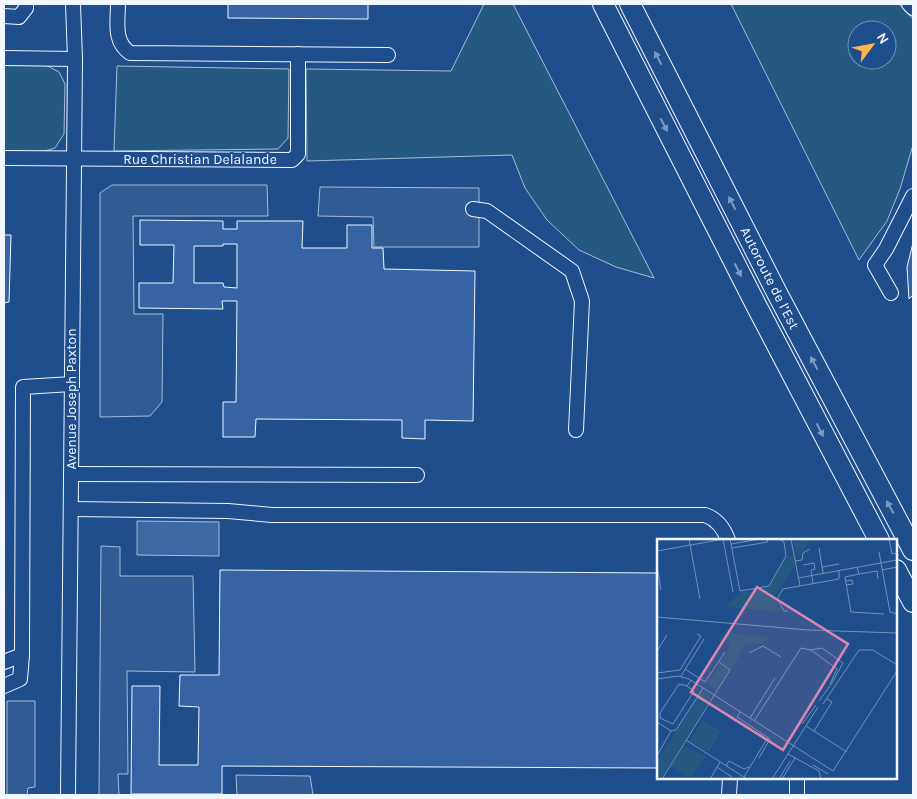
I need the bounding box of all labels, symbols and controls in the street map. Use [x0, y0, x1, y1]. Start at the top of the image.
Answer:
north arrow [847, 20, 897, 70]
text: N [873, 30, 892, 47]
one-way arrow [654, 51, 662, 66]
one-way arrow [660, 118, 668, 132]
street label: Rue Christian Delalande [123, 151, 277, 168]
one-way arrow [728, 196, 736, 210]
street label: Autoroute de l’Est [736, 224, 803, 332]
one-way arrow [734, 263, 742, 277]
street label: Avenue Joseph Paxton [63, 328, 80, 470]
one-way arrow [810, 356, 818, 371]
one-way arrow [816, 423, 824, 437]
one-way arrow [886, 500, 894, 514]
inset map [657, 539, 897, 779]

